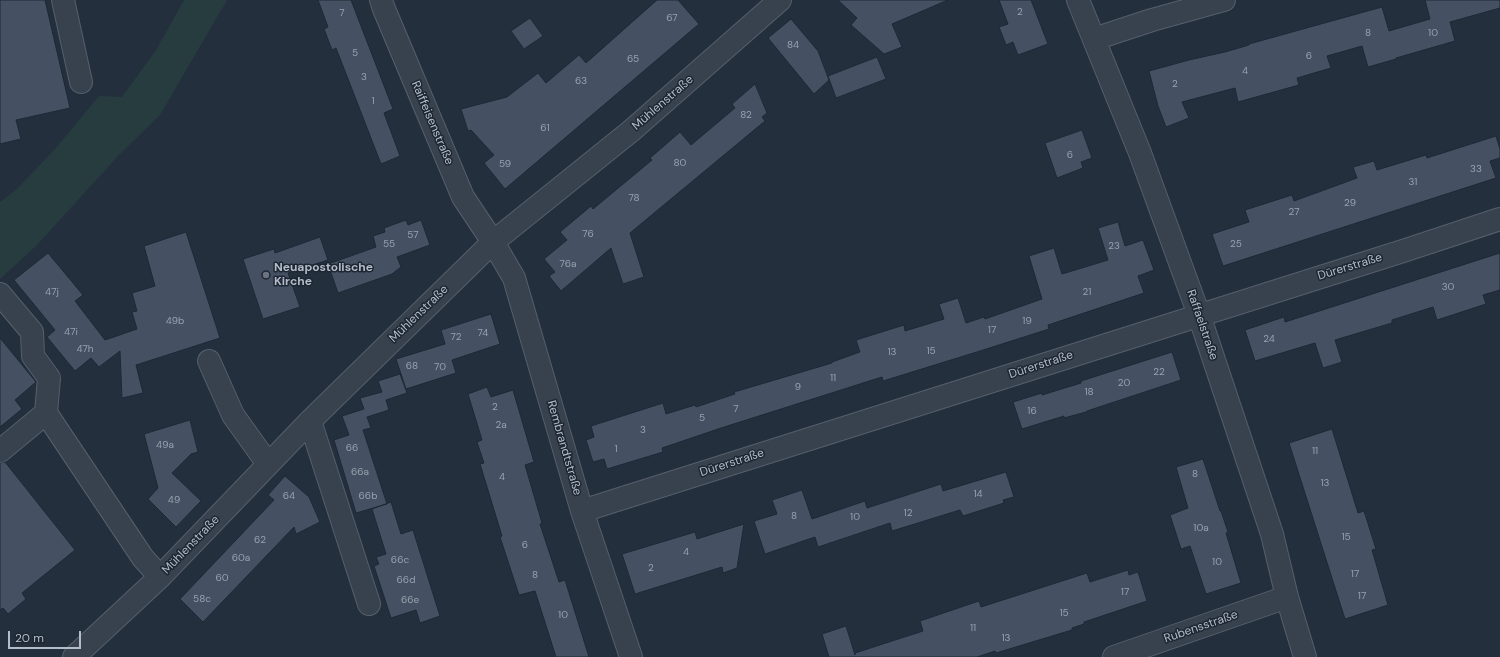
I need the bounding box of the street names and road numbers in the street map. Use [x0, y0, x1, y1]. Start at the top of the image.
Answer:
street label: Mühlenstraße [629, 73, 697, 133]
street label: Raiffeisenstraße [408, 79, 456, 167]
street label: Dürerstraße [1316, 250, 1384, 284]
street label: Mühlenstraße [387, 282, 451, 346]
street label: Raffaelstraße [1183, 288, 1221, 362]
street label: Dürerstraße [1007, 348, 1075, 382]
street label: Rembrandtstraße [544, 399, 584, 497]
street label: Dürerstraße [698, 446, 766, 480]
street label: Mühlenstraße [159, 513, 223, 577]
street label: Rubensstraße [1162, 608, 1240, 646]

